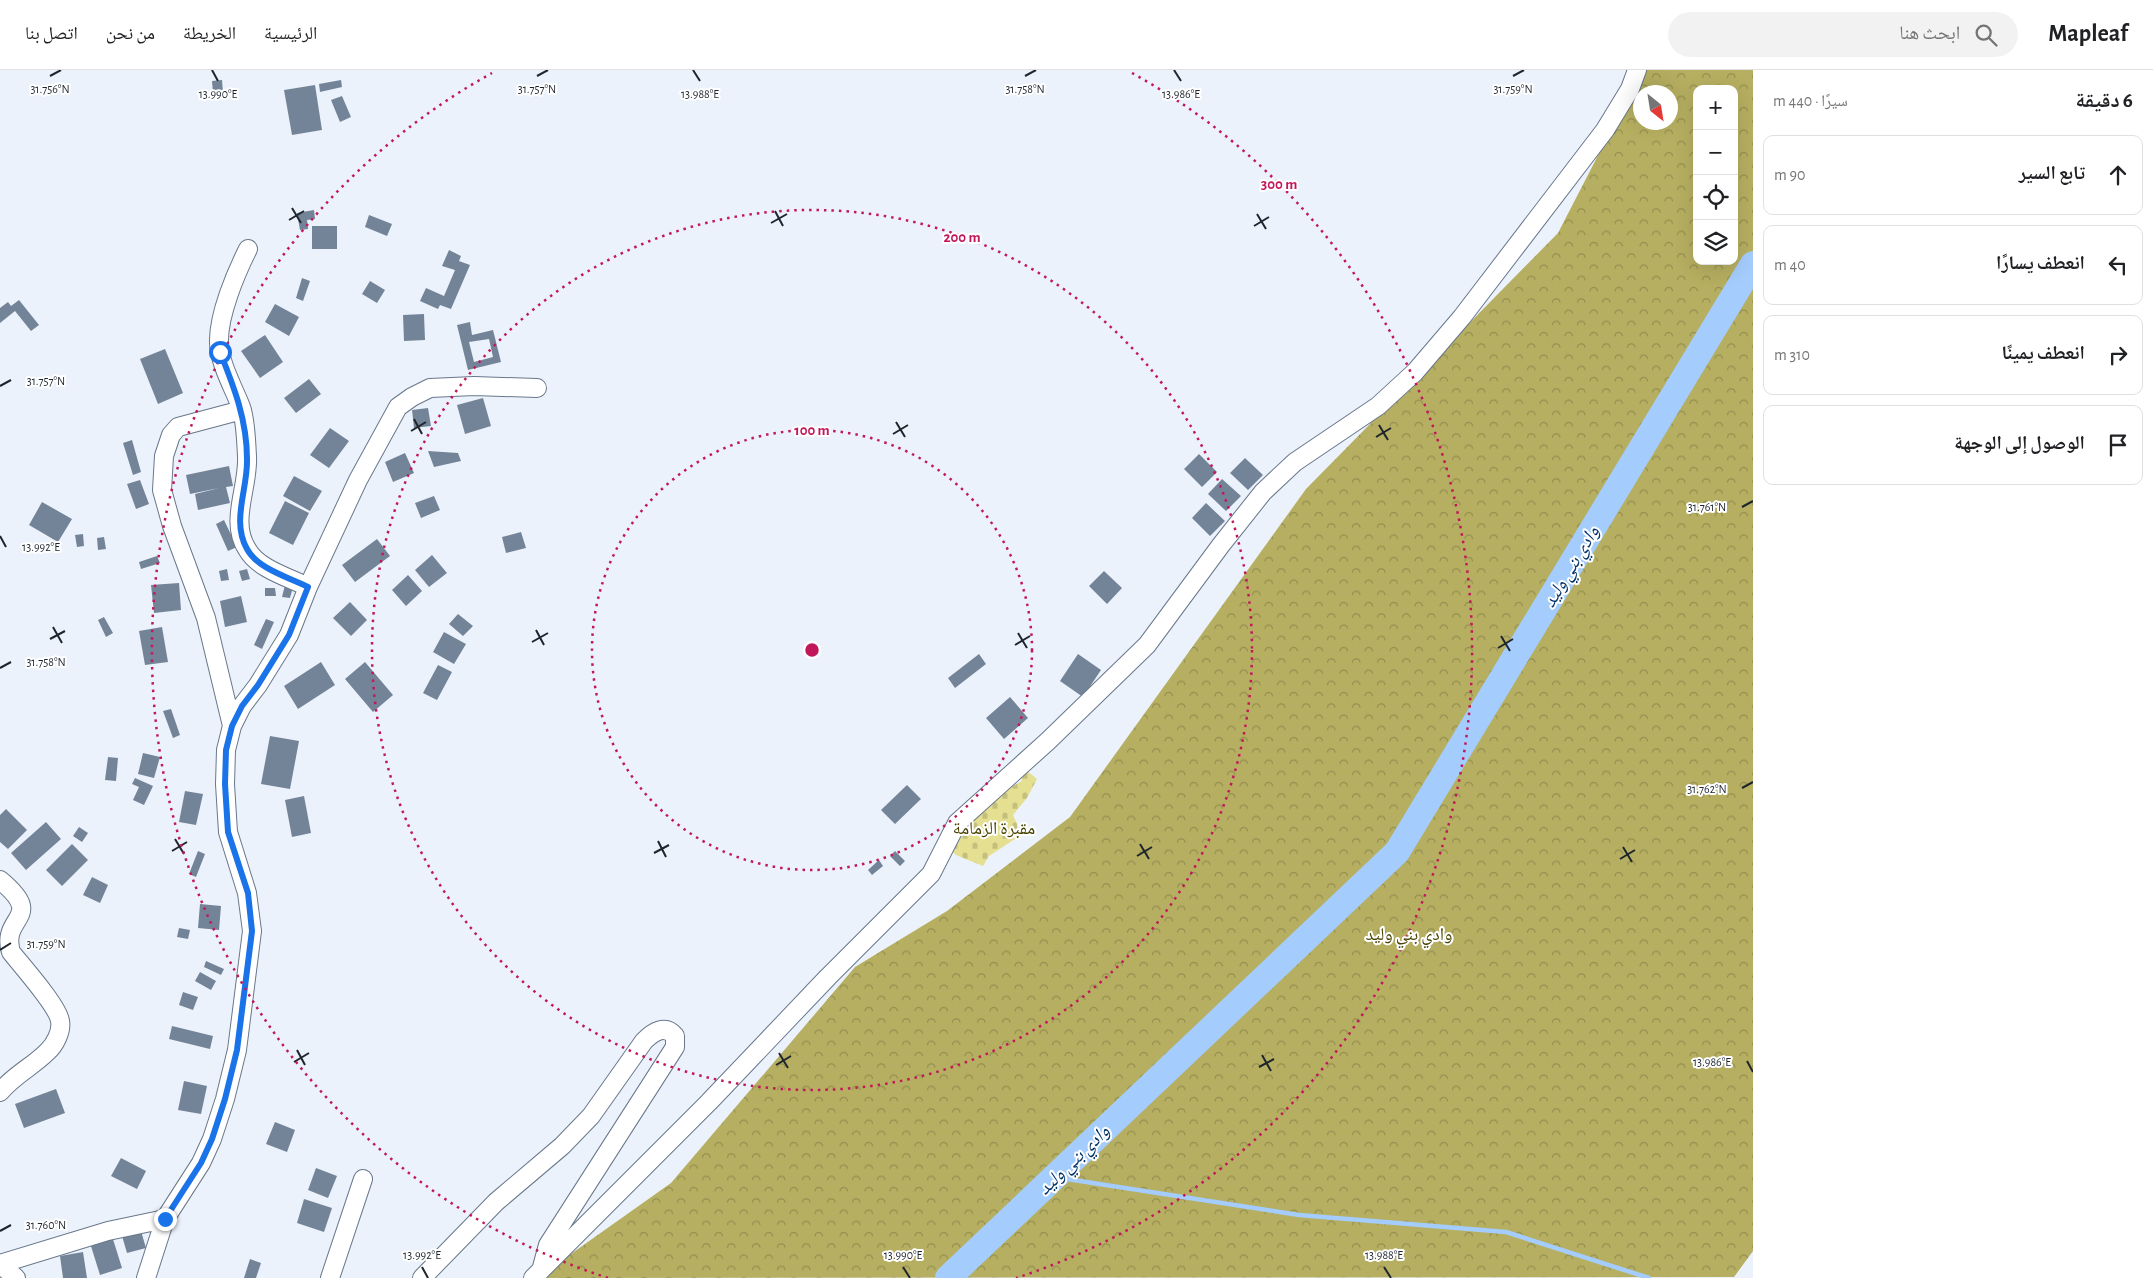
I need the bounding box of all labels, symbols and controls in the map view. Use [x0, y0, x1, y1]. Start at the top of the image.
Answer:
search box [1668, 12, 2018, 57]
icon: search [1972, 21, 2000, 49]
text: Mapleaf [2048, 22, 2128, 46]
text: ابحث هنا [1899, 24, 1960, 43]
text: اتصل بنا [25, 25, 78, 43]
text: من نحن [106, 25, 155, 43]
text: الخريطة [183, 25, 236, 43]
text: الرئيسية [264, 25, 317, 43]
text: 31.756°N [30, 83, 70, 95]
text: 31.757°N [518, 83, 556, 95]
text: 31.758°N [1005, 83, 1045, 95]
text: 31.759°N [1493, 83, 1533, 95]
north arrow [1633, 85, 1678, 130]
map controls [1693, 85, 1738, 265]
button: + [1693, 85, 1738, 130]
text: 13.990°E [199, 88, 238, 100]
text: 13.988°E [681, 88, 719, 100]
text: 13.986°E [1162, 88, 1200, 100]
text: 6 دقيقة [2076, 90, 2133, 111]
text: سيرًا · 440 m [1773, 93, 1848, 109]
button: − [1693, 130, 1738, 175]
icon: ahead [2104, 161, 2132, 189]
text: تابع السير [2019, 164, 2085, 183]
text: 90 m [1774, 167, 1805, 183]
button: locate [1693, 175, 1738, 220]
text: 300 m [1261, 177, 1297, 192]
button: layers [1693, 220, 1738, 265]
text: 200 m [943, 230, 981, 245]
icon: left [2104, 251, 2132, 279]
text: انعطف يسارًا [1996, 254, 2085, 273]
text: 40 m [1774, 257, 1806, 273]
route start [209, 341, 232, 364]
icon: right [2104, 341, 2132, 369]
text: انعطف يمينًا [2002, 344, 2085, 363]
text: 310 m [1774, 347, 1810, 363]
text: 31.757°N [27, 375, 65, 387]
text: 100 m [794, 423, 830, 438]
icon: arrive [2104, 431, 2132, 459]
text: الوصول إلى الوجهة [1954, 434, 2085, 453]
text: 31.761°N [1688, 501, 1726, 513]
water label: وادي بني وليد [1540, 523, 1607, 613]
text: 13.992°E [22, 541, 60, 553]
centre of rings [803, 641, 821, 659]
text: 31.758°N [26, 656, 66, 668]
text: 31.762°N [1687, 783, 1727, 795]
park label: مقبرة الزمامة [953, 820, 1035, 839]
park label: وادي بني وليد [1365, 926, 1453, 949]
text: 31.759°N [26, 938, 66, 950]
text: 13.986°E [1693, 1056, 1731, 1068]
water label: وادي بني وليد [1035, 1121, 1117, 1202]
route end [154, 1208, 177, 1231]
text: 31.760°N [26, 1219, 66, 1231]
text: 13.992°E [403, 1249, 441, 1261]
text: 13.990°E [884, 1249, 923, 1261]
text: 13.988°E [1365, 1249, 1403, 1261]

